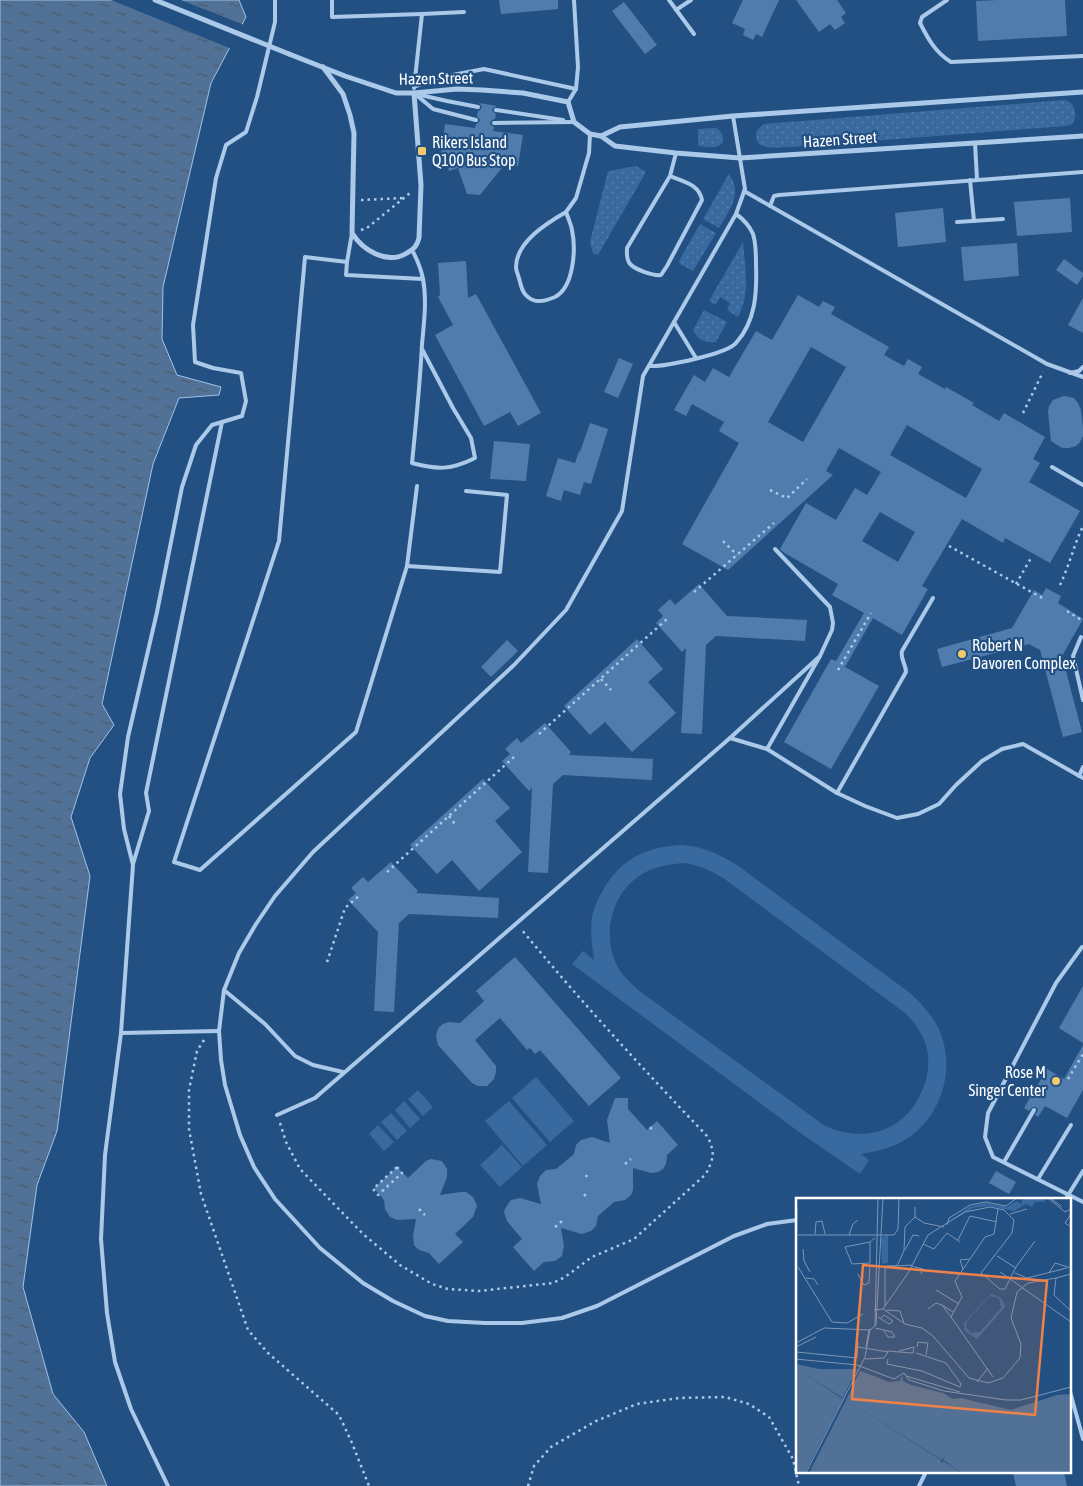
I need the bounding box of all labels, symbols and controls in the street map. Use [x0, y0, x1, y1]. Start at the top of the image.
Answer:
street label: Hazen Street [399, 68, 474, 88]
street label: Hazen Street [802, 127, 878, 151]
place label: Rikers Island Q100 Bus Stop [432, 133, 516, 170]
marker: Rikers Island Q100 Bus Stop [416, 145, 428, 157]
place label: Robert N Davoren Complex [972, 636, 1076, 673]
marker: Robert N Davoren Complex [956, 648, 968, 660]
place label: Rose M Singer Center [968, 1063, 1046, 1100]
marker: Rose M Singer Center [1050, 1075, 1062, 1087]
inset map [796, 1198, 1070, 1474]

